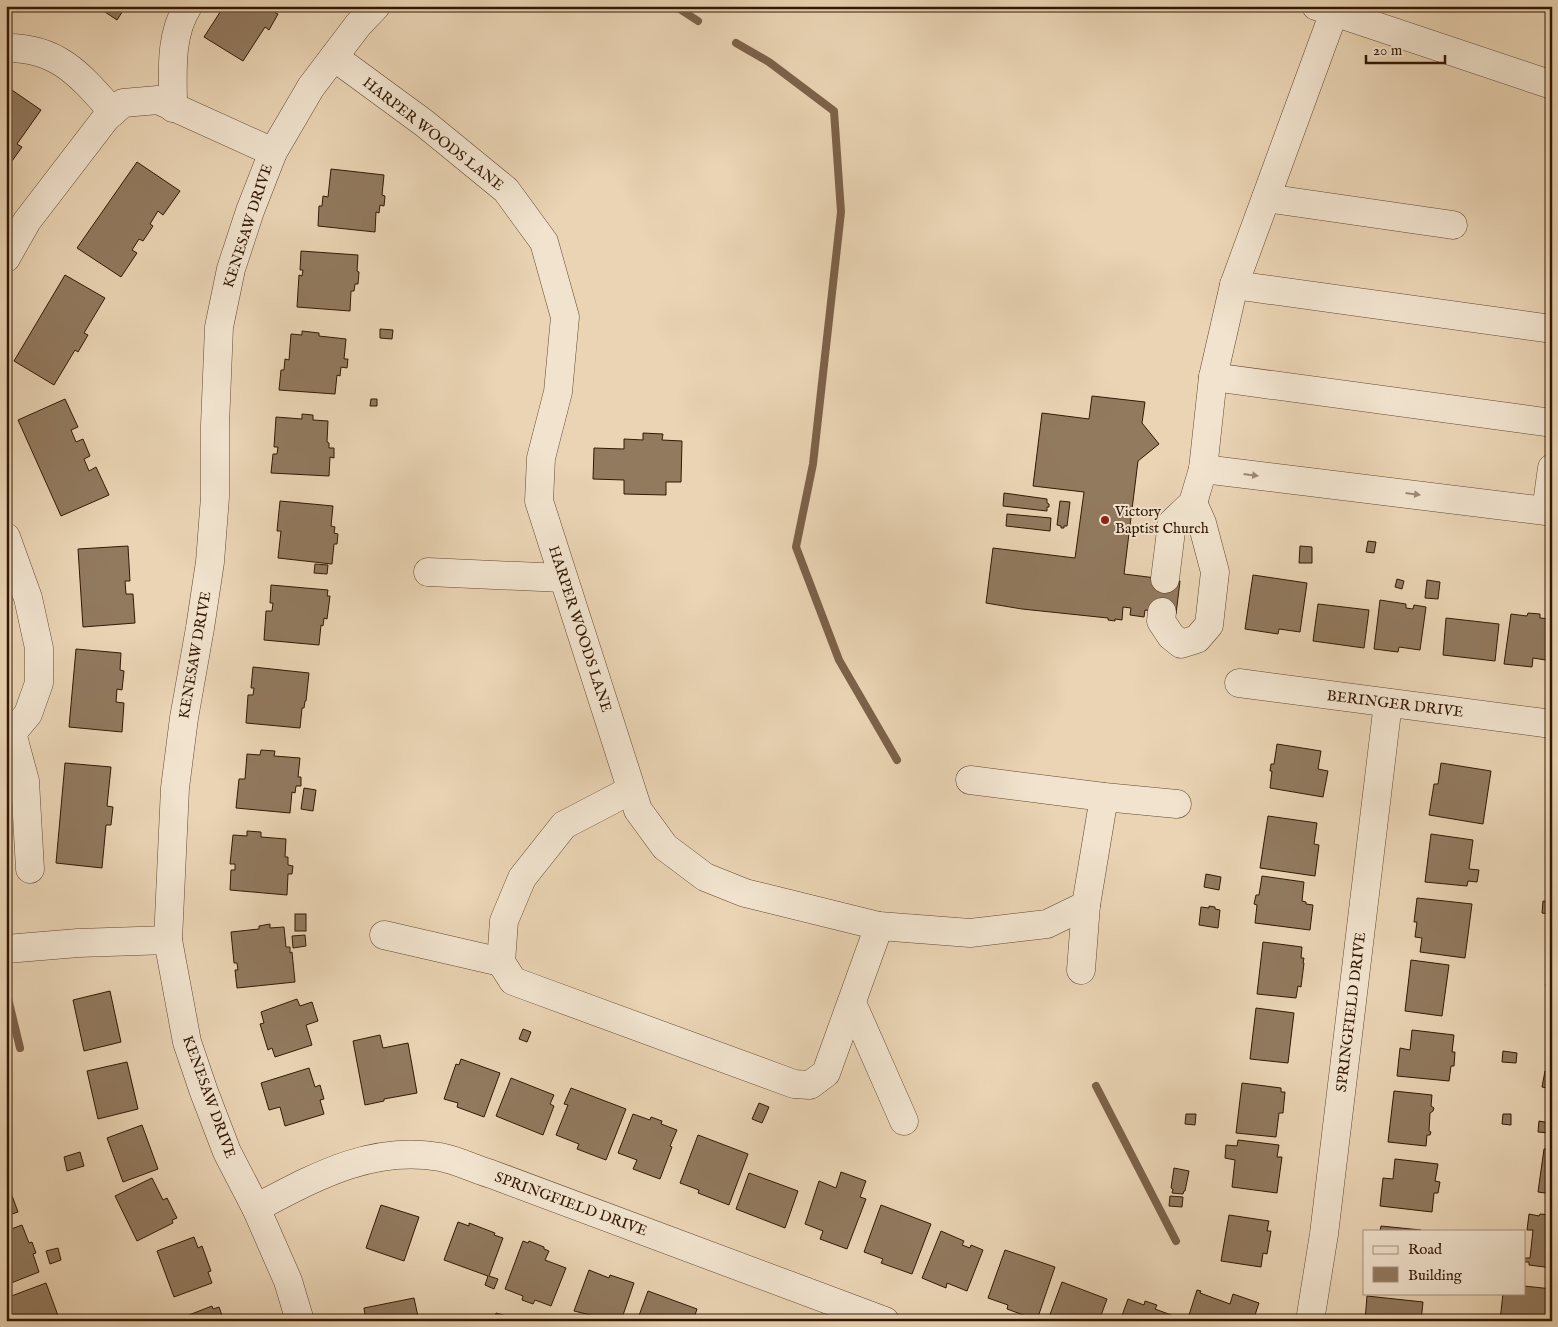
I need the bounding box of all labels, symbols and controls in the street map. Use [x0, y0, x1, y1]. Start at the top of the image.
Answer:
scale bar [1366, 32, 1444, 64]
text: 20 m [1373, 41, 1403, 60]
street label: HARPER WOODS LANE [359, 73, 507, 195]
street label: KENESAW DRIVE [219, 162, 277, 290]
one-way arrow [1244, 471, 1260, 479]
one-way arrow [1405, 491, 1421, 499]
place label: Victory Baptist Church [1114, 502, 1209, 538]
marker: Victory Baptist Church [1099, 514, 1111, 526]
street label: HARPER WOODS LANE [544, 543, 616, 715]
street label: KENESAW DRIVE [174, 590, 216, 720]
street label: BERINGER DRIVE [1326, 686, 1464, 722]
street label: SPRINGFIELD DRIVE [1332, 931, 1370, 1093]
street label: KENESAW DRIVE [178, 1033, 240, 1161]
street label: SPRINGFIELD DRIVE [492, 1168, 650, 1240]
legend [1363, 1230, 1526, 1294]
text: Road [1408, 1240, 1443, 1259]
text: Building [1408, 1266, 1463, 1285]

